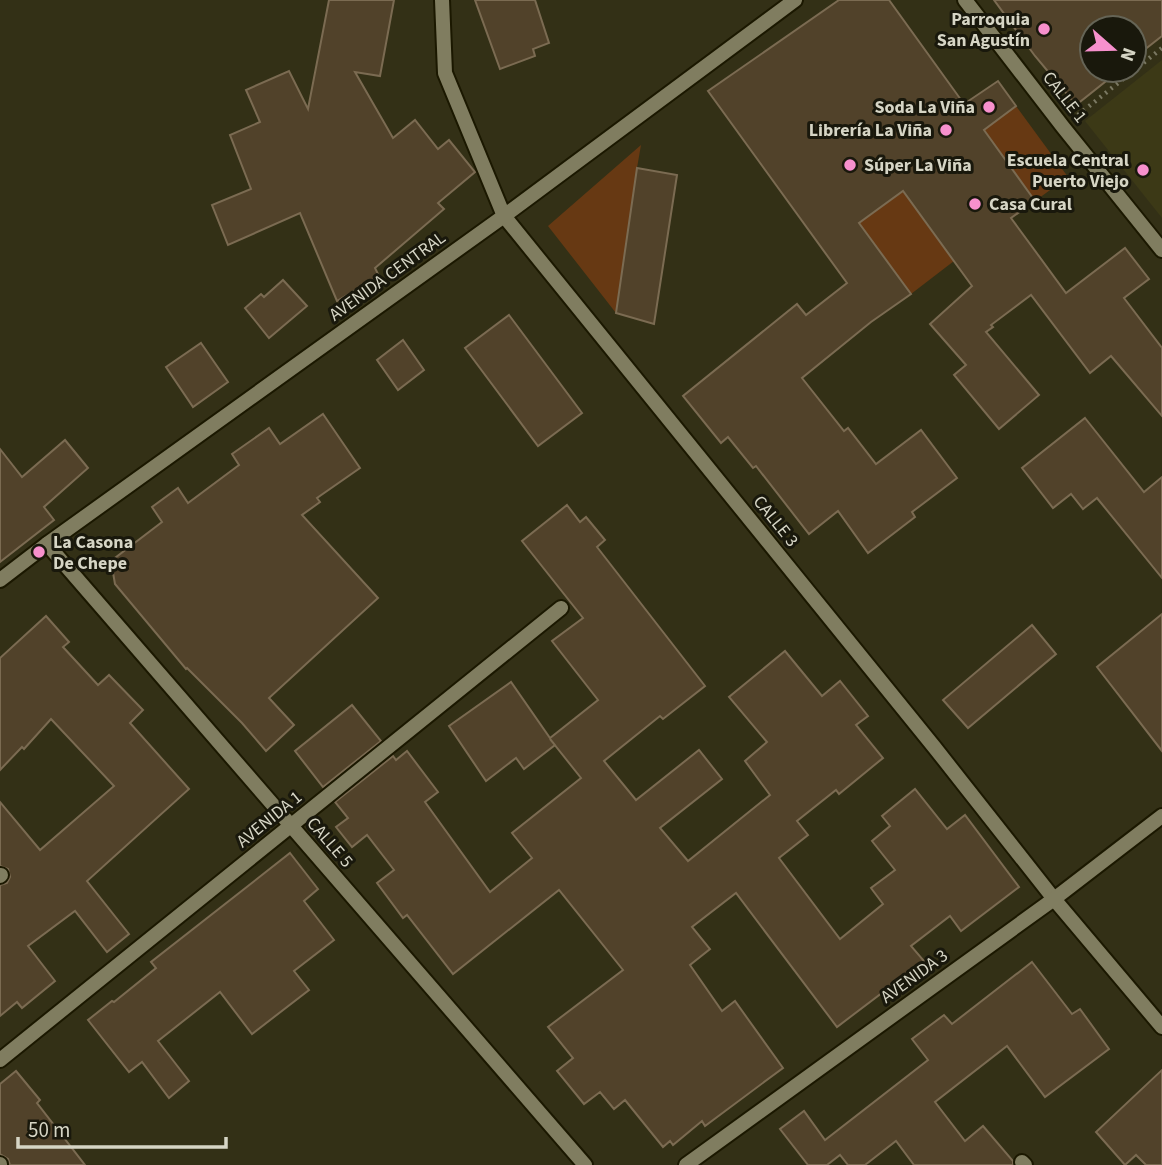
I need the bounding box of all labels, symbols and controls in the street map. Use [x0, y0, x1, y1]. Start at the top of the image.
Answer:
place label: Parroquia San Agustín [937, 7, 1030, 53]
north arrow [1078, 14, 1148, 84]
marker: Parroquia San Agustín [1036, 21, 1052, 37]
text: N [1113, 44, 1142, 65]
street label: CALLE 1 [1036, 66, 1093, 128]
place label: Soda La Viña [874, 95, 975, 120]
marker: Soda La Viña [981, 99, 997, 115]
place label: Librería La Viña [809, 118, 932, 143]
marker: Librería La Viña [938, 122, 954, 138]
place label: Escuela Central Puerto Viejo [1007, 148, 1129, 194]
place label: Súper La Viña [864, 153, 972, 178]
marker: Súper La Viña [842, 157, 858, 173]
marker: Escuela Central Puerto Viejo [1135, 162, 1151, 178]
place label: Casa Cural [989, 192, 1072, 217]
marker: Casa Cural [967, 196, 983, 212]
street label: AVENIDA CENTRAL [324, 225, 451, 327]
street label: CALLE 3 [747, 490, 804, 552]
place label: La Casona De Chepe [53, 530, 133, 576]
marker: La Casona De Chepe [31, 544, 47, 560]
street label: AVENIDA 1 [231, 785, 307, 854]
street label: CALLE 5 [301, 812, 359, 873]
street label: AVENIDA 3 [875, 943, 953, 1009]
scale bar [18, 1106, 226, 1150]
text: 50 m [28, 1115, 70, 1145]

